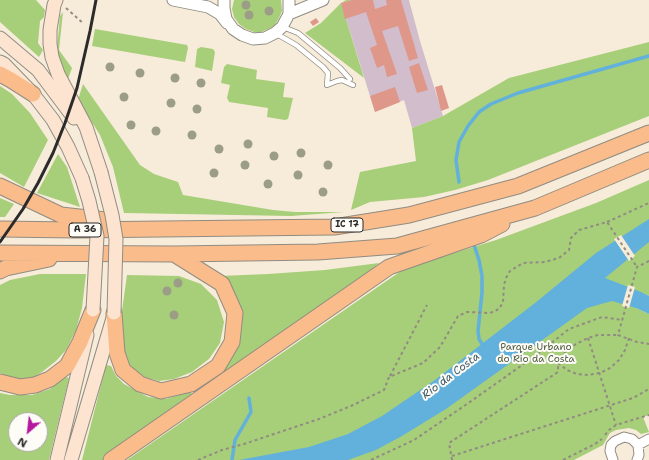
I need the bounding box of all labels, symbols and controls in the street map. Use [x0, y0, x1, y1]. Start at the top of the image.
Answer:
road number: IC 17 [331, 218, 363, 232]
road number: A 36 [69, 223, 101, 237]
park label: Parque Urbano do Rio da Costa [497, 341, 575, 364]
water label: Rio da Costa [420, 350, 482, 402]
north arrow [8, 412, 48, 452]
text: N [15, 433, 30, 451]

